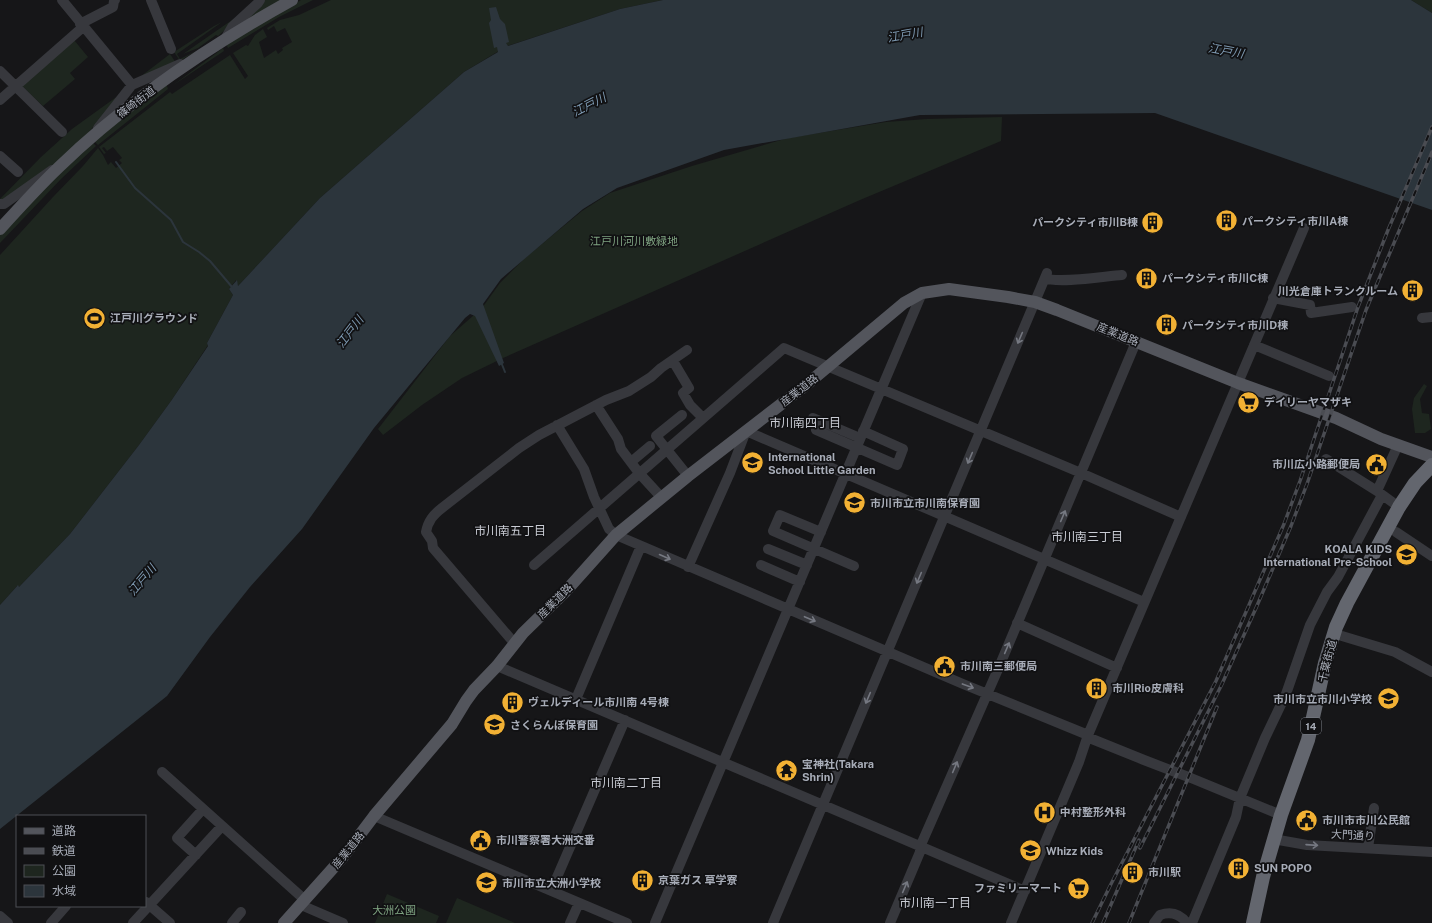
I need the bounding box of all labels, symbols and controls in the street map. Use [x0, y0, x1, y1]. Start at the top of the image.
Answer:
water label: 江戸川 [886, 25, 926, 45]
water label: 江戸川 [1207, 41, 1247, 61]
street label: 篠崎街道 [115, 84, 157, 120]
water label: 江戸川 [570, 90, 610, 119]
building icon: パークシティ市川A棟 [1214, 208, 1240, 234]
building icon: パークシティ市川B棟 [1140, 209, 1166, 235]
place label: パークシティ市川A棟 [1242, 215, 1348, 227]
place label: パークシティ市川B棟 [1032, 216, 1138, 228]
park label: 江戸川河川敷緑地 [590, 235, 678, 247]
building icon: パークシティ市川C棟 [1133, 265, 1159, 291]
place label: パークシティ市川C棟 [1162, 272, 1268, 284]
building icon: 川光倉庫トランクルーム [1400, 278, 1426, 304]
place label: 川光倉庫トランクルーム [1278, 285, 1398, 297]
sports icon: 江戸川グラウンド [81, 305, 107, 331]
place label: 江戸川グラウンド [110, 312, 198, 324]
water label: 江戸川 [334, 312, 368, 351]
building icon: パークシティ市川D棟 [1154, 312, 1180, 338]
place label: パークシティ市川D棟 [1182, 319, 1288, 331]
street label: 産業道路 [1095, 320, 1141, 348]
one-way arrow [1016, 332, 1023, 344]
street label: 産業道路 [778, 372, 820, 408]
supermarket icon: デイリーヤマザキ [1235, 389, 1261, 415]
place label: デイリーヤマザキ [1264, 396, 1352, 408]
district label: 市川南四丁目 [769, 416, 841, 430]
school or university icon: International School Little Garden [739, 450, 765, 476]
place label: International School Little Garden [768, 451, 876, 476]
public building icon: 市川広小路郵便局 [1363, 451, 1389, 477]
one-way arrow [965, 452, 973, 464]
place label: 市川広小路郵便局 [1272, 458, 1360, 470]
school or university icon: 市川市立市川南保育園 [841, 490, 867, 516]
place label: 市川市立市川南保育園 [870, 497, 980, 509]
one-way arrow [1059, 510, 1067, 522]
district label: 市川南五丁目 [474, 524, 546, 538]
district label: 市川南三丁目 [1051, 530, 1123, 544]
school or university icon: KOALA KIDS International Pre-School [1394, 542, 1420, 568]
place label: KOALA KIDS International Pre-School [1263, 543, 1392, 568]
one-way arrow [658, 554, 670, 561]
water label: 江戸川 [125, 560, 160, 598]
one-way arrow [914, 572, 922, 584]
street label: 産業道路 [535, 581, 575, 621]
one-way arrow [804, 616, 816, 623]
street label: 千葉街道 [1316, 638, 1338, 684]
one-way arrow [1003, 643, 1011, 655]
public building icon: 市川南三郵便局 [931, 653, 957, 679]
place label: 市川南三郵便局 [960, 660, 1037, 672]
building icon: 市川Rio皮膚科 [1084, 675, 1110, 701]
one-way arrow [962, 682, 974, 690]
place label: 市川Rio皮膚科 [1112, 682, 1184, 694]
school or university icon: 市川市立市川小学校 [1375, 686, 1401, 712]
building icon: ヴェルディール市川南 4号棟 [500, 689, 526, 715]
one-way arrow [863, 691, 871, 703]
place label: 市川市立市川小学校 [1273, 693, 1372, 705]
place label: ヴェルディール市川南 4号棟 [528, 696, 669, 708]
school or university icon: さくらんぼ保育園 [482, 712, 508, 738]
road number: 14 [1301, 718, 1321, 734]
place label: さくらんぼ保育園 [510, 719, 598, 731]
temple icon: 宝神社(Takara Shrin) [774, 757, 800, 783]
place label: 宝神社(Takara Shrin) [802, 758, 874, 783]
one-way arrow [952, 762, 959, 774]
district label: 市川南二丁目 [590, 776, 662, 790]
hospital icon: 中村整形外科 [1032, 799, 1058, 825]
place label: 中村整形外科 [1060, 806, 1126, 818]
public building icon: 市川市市川公民館 [1294, 807, 1320, 833]
place label: 市川市市川公民館 [1322, 814, 1410, 826]
legend [16, 815, 146, 907]
text: 道路 [52, 824, 76, 838]
public building icon: 市川警察署大洲交番 [468, 827, 494, 853]
street label: 大門通り [1331, 828, 1375, 842]
street label: 産業道路 [329, 829, 367, 871]
place label: 市川警察署大洲交番 [496, 834, 595, 846]
school or university icon: Whizz Kids [1017, 838, 1043, 864]
one-way arrow [1305, 841, 1318, 848]
text: 鉄道 [52, 844, 76, 858]
place label: Whizz Kids [1046, 845, 1103, 857]
building icon: SUN POPO [1226, 855, 1252, 881]
building icon: 市川駅 [1119, 859, 1145, 885]
place label: SUN POPO [1254, 862, 1312, 874]
text: 公園 [52, 864, 76, 878]
place label: 市川駅 [1148, 866, 1181, 878]
building icon: 京葉ガス 草学寮 [630, 867, 656, 893]
school or university icon: 市川市立大洲小学校 [474, 870, 500, 896]
place label: 京葉ガス 草学寮 [658, 874, 737, 886]
supermarket icon: ファミリーマート [1065, 875, 1091, 901]
place label: 市川市立大洲小学校 [502, 877, 601, 889]
one-way arrow [902, 882, 909, 894]
place label: ファミリーマート [974, 882, 1062, 894]
text: 水域 [52, 884, 76, 898]
district label: 市川南一丁目 [899, 896, 971, 910]
park label: 大洲公園 [372, 904, 416, 916]

